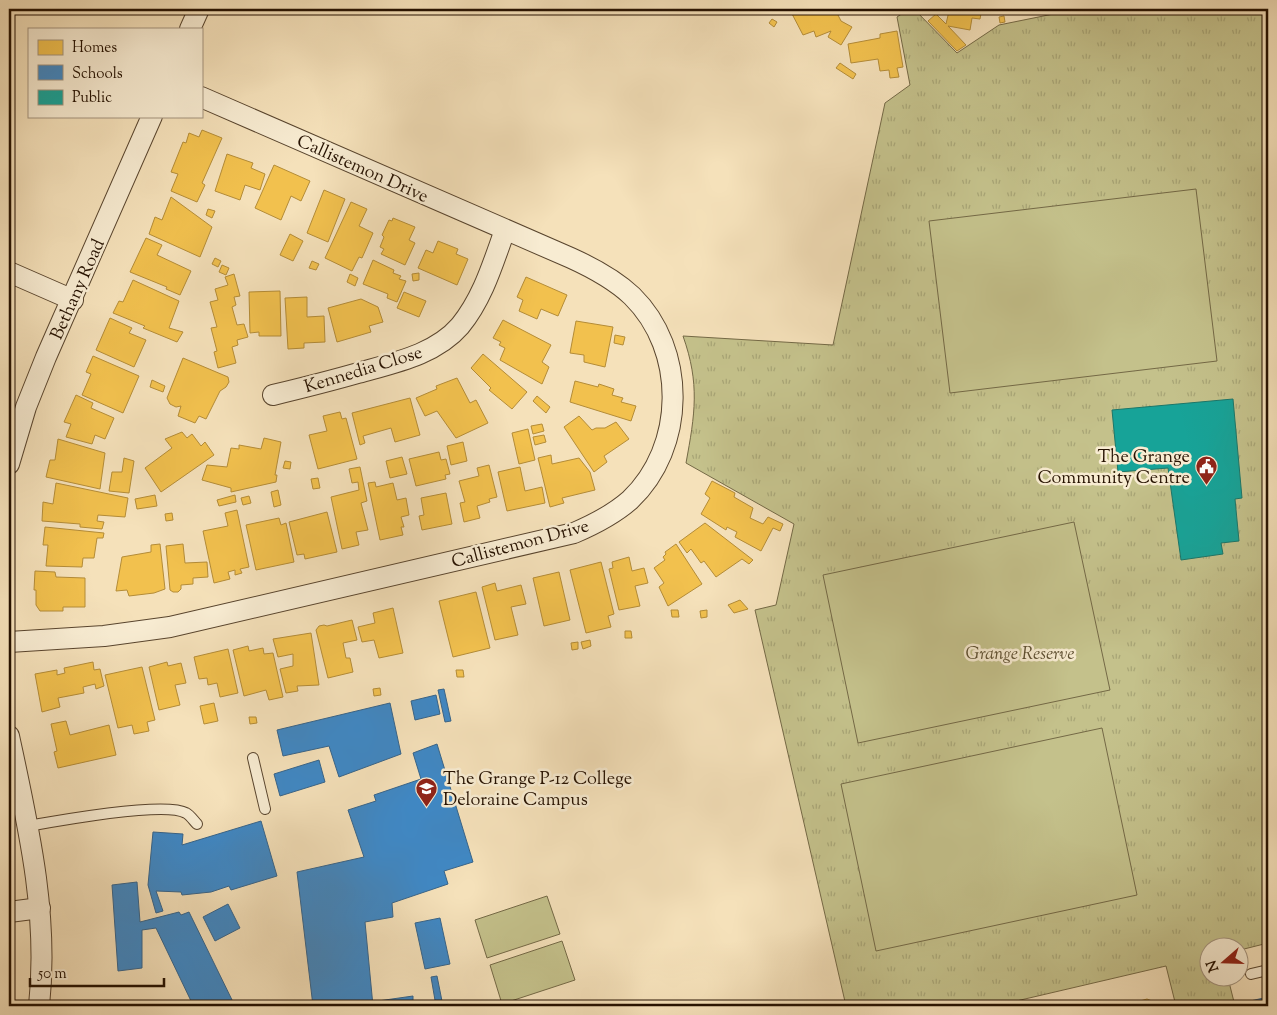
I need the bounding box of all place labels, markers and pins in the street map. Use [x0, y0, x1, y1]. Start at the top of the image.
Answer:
place label: The Grange Community Centre [1037, 445, 1190, 492]
public building icon: The Grange Community Centre [1194, 454, 1218, 485]
place label: The Grange P-12 College Deloraine Campus [443, 767, 632, 814]
school or university icon: The Grange P-12 College Deloraine Campus [415, 776, 439, 807]

